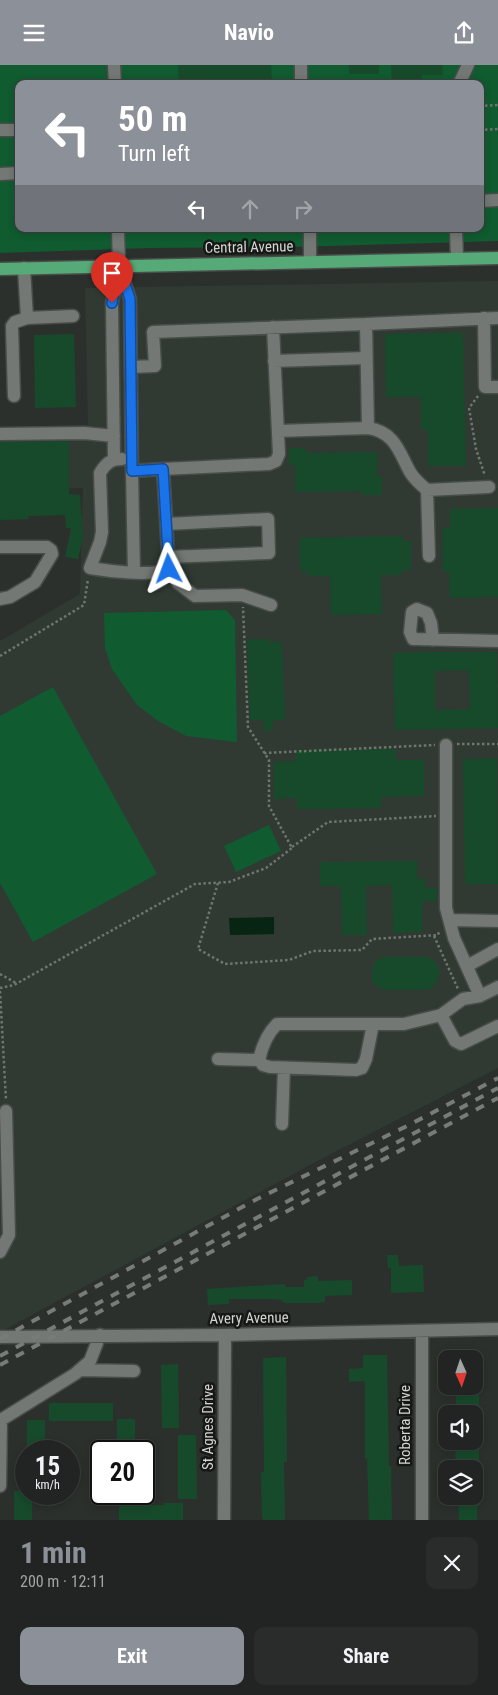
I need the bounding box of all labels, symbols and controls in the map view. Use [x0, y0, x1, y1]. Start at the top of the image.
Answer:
icon: menu [20, 19, 48, 47]
icon: share [450, 19, 478, 47]
text: Navio [224, 20, 274, 45]
text: 50 m [118, 99, 187, 140]
icon: left [35, 100, 100, 165]
text: Turn left [118, 141, 190, 166]
icon: left [183, 195, 211, 223]
icon: ahead [236, 195, 264, 223]
icon: right [289, 195, 317, 223]
street label: Central Avenue [204, 237, 294, 257]
pin [91, 252, 133, 303]
icon: arrive [98, 259, 126, 287]
position arrow [142, 542, 194, 594]
street label: Avery Avenue [209, 1308, 289, 1328]
north arrow [438, 1350, 482, 1395]
map controls [438, 1350, 483, 1505]
street label: St Agnes Drive [199, 1384, 217, 1470]
street label: Roberta Drive [396, 1385, 414, 1465]
button: sound [438, 1405, 483, 1450]
speed limit sign: 20 [90, 1440, 155, 1505]
text: 15 [35, 1452, 60, 1481]
button: layers [438, 1460, 483, 1505]
text: km/h [35, 1478, 60, 1492]
text: 1 min [20, 1535, 87, 1570]
button: close [426, 1537, 478, 1589]
text: 200 m · 12:11 [20, 1572, 106, 1591]
button: Exit [20, 1627, 244, 1685]
button: Share [254, 1627, 478, 1685]

